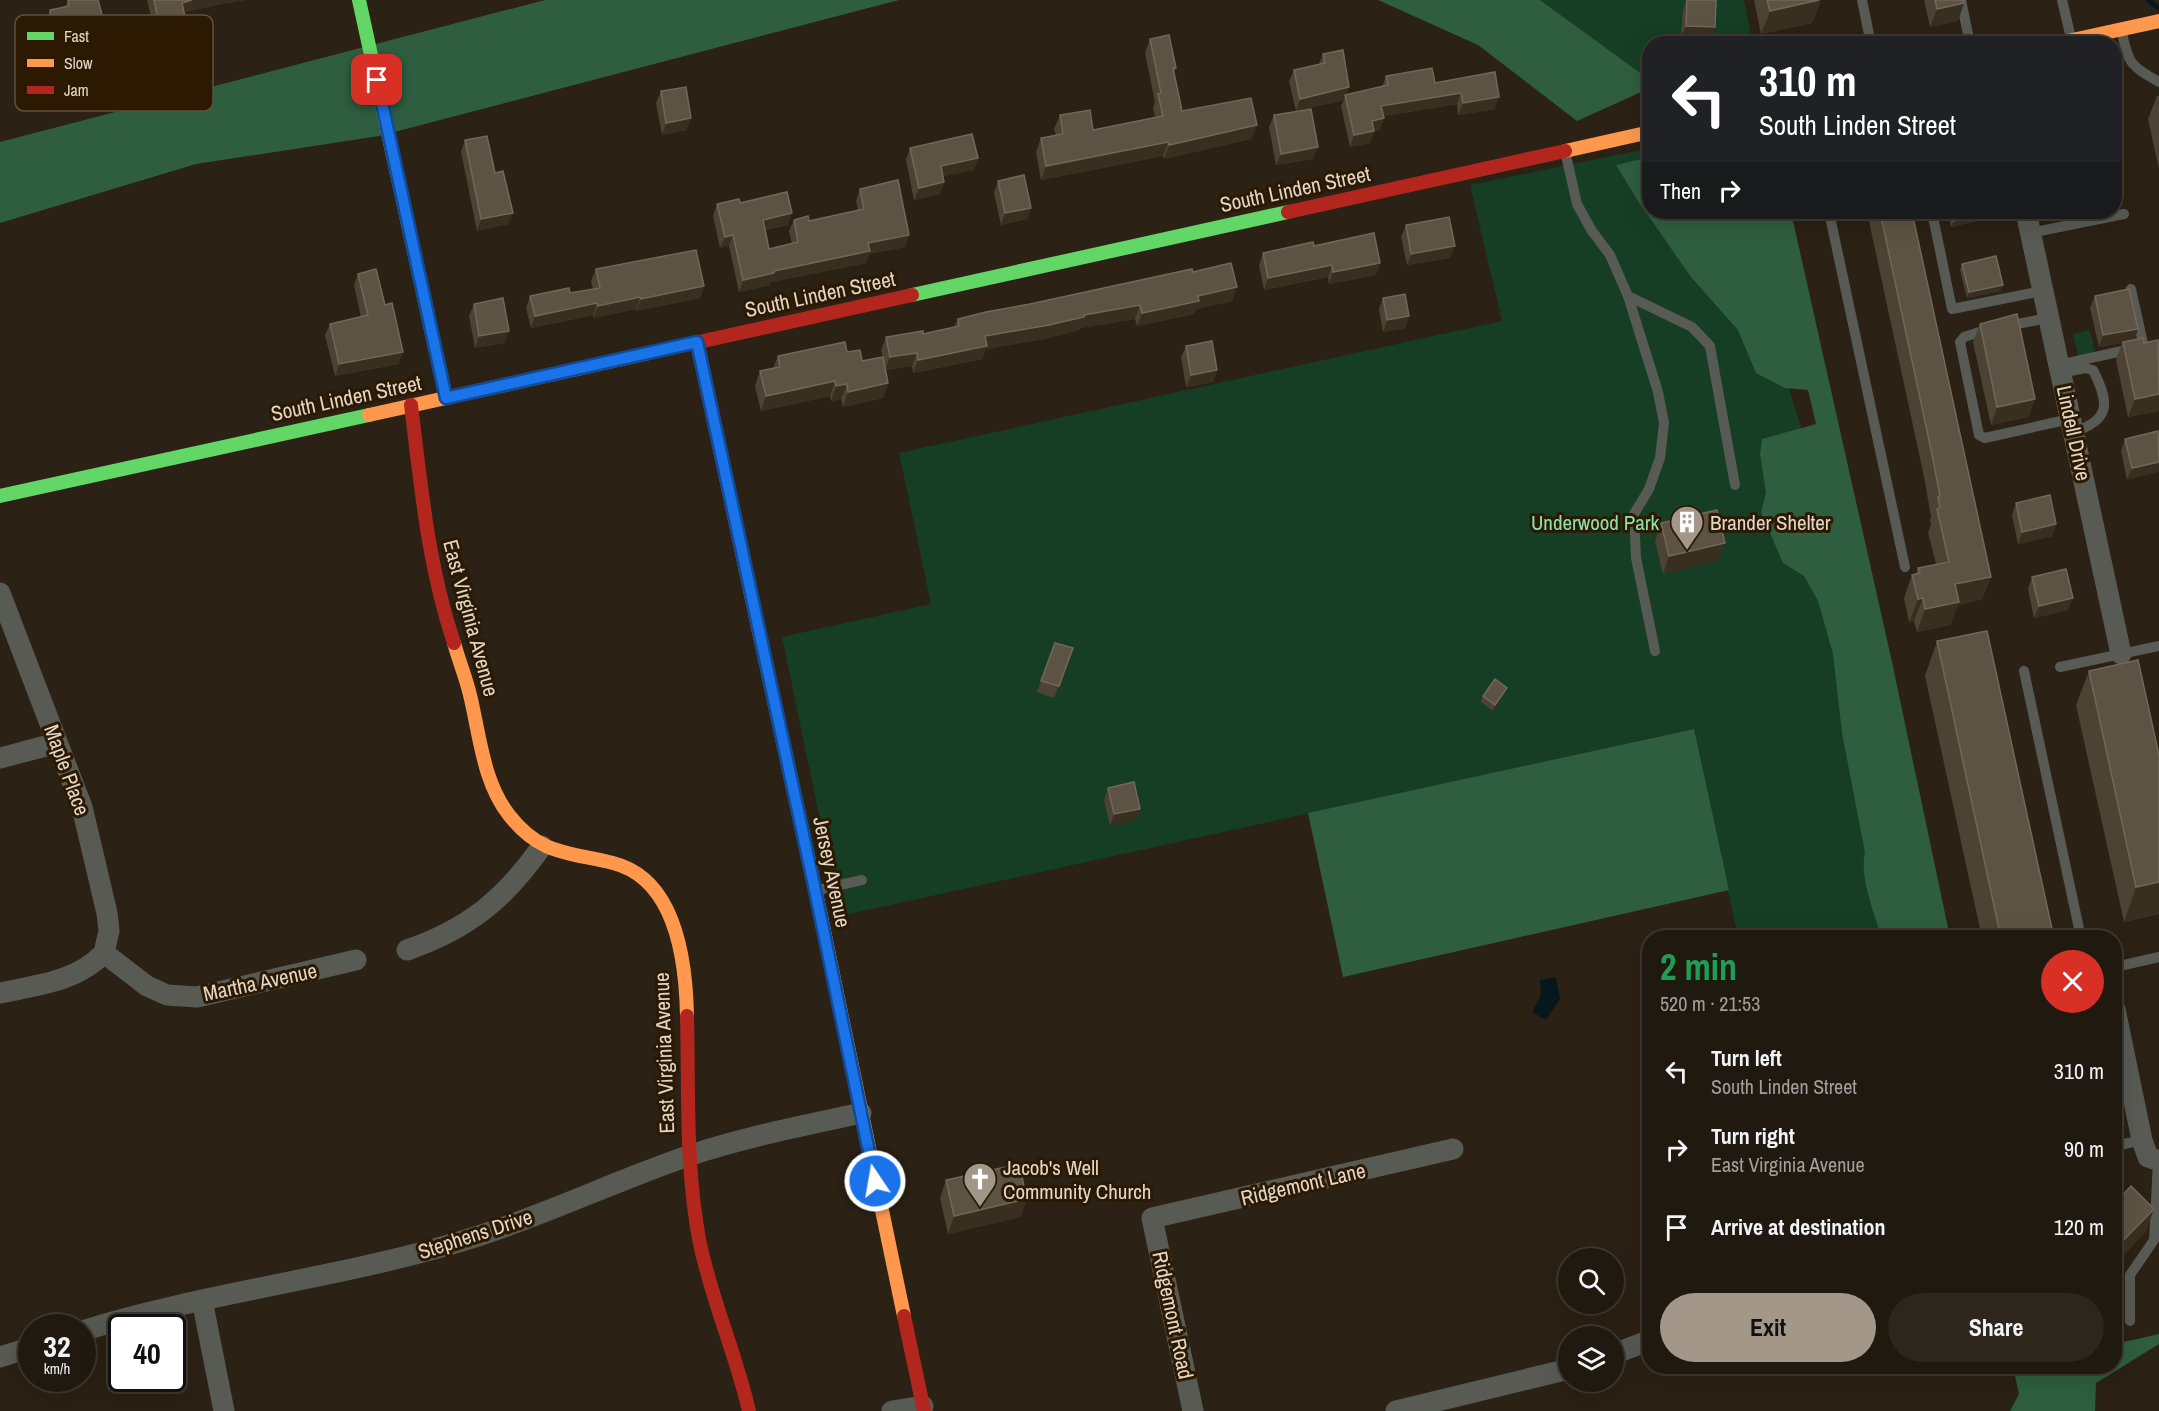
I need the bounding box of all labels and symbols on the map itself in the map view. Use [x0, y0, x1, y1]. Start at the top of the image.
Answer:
legend [15, 15, 213, 111]
text: Fast [64, 25, 89, 47]
text: Slow [64, 52, 93, 74]
pin [351, 54, 402, 105]
text: Jam [64, 79, 89, 101]
street label: South Linden Street [1217, 159, 1373, 219]
street label: South Linden Street [742, 264, 898, 324]
street label: South Linden Street [268, 368, 424, 428]
street label: Lindell Drive [2050, 383, 2098, 483]
building icon: Brander Shelter [1669, 504, 1705, 551]
park label: Underwood Park [1531, 508, 1660, 537]
place label: Brander Shelter [1710, 508, 1831, 537]
street label: East Virginia Avenue [436, 536, 506, 700]
street label: Maple Place [37, 721, 97, 819]
street label: Jersey Avenue [806, 814, 858, 930]
street label: Martha Avenue [200, 956, 320, 1008]
street label: East Virginia Avenue [647, 972, 681, 1134]
position arrow [843, 1149, 907, 1213]
place label: Jacob's Well Community Church [1003, 1153, 1151, 1206]
street label: Ridgemont Lane [1238, 1156, 1368, 1212]
church icon: Jacob's Well Community Church [962, 1161, 998, 1208]
street label: Stephens Drive [414, 1202, 536, 1266]
street label: Ridgemont Road [1145, 1248, 1201, 1382]
speed limit sign: 40 [108, 1314, 186, 1392]

